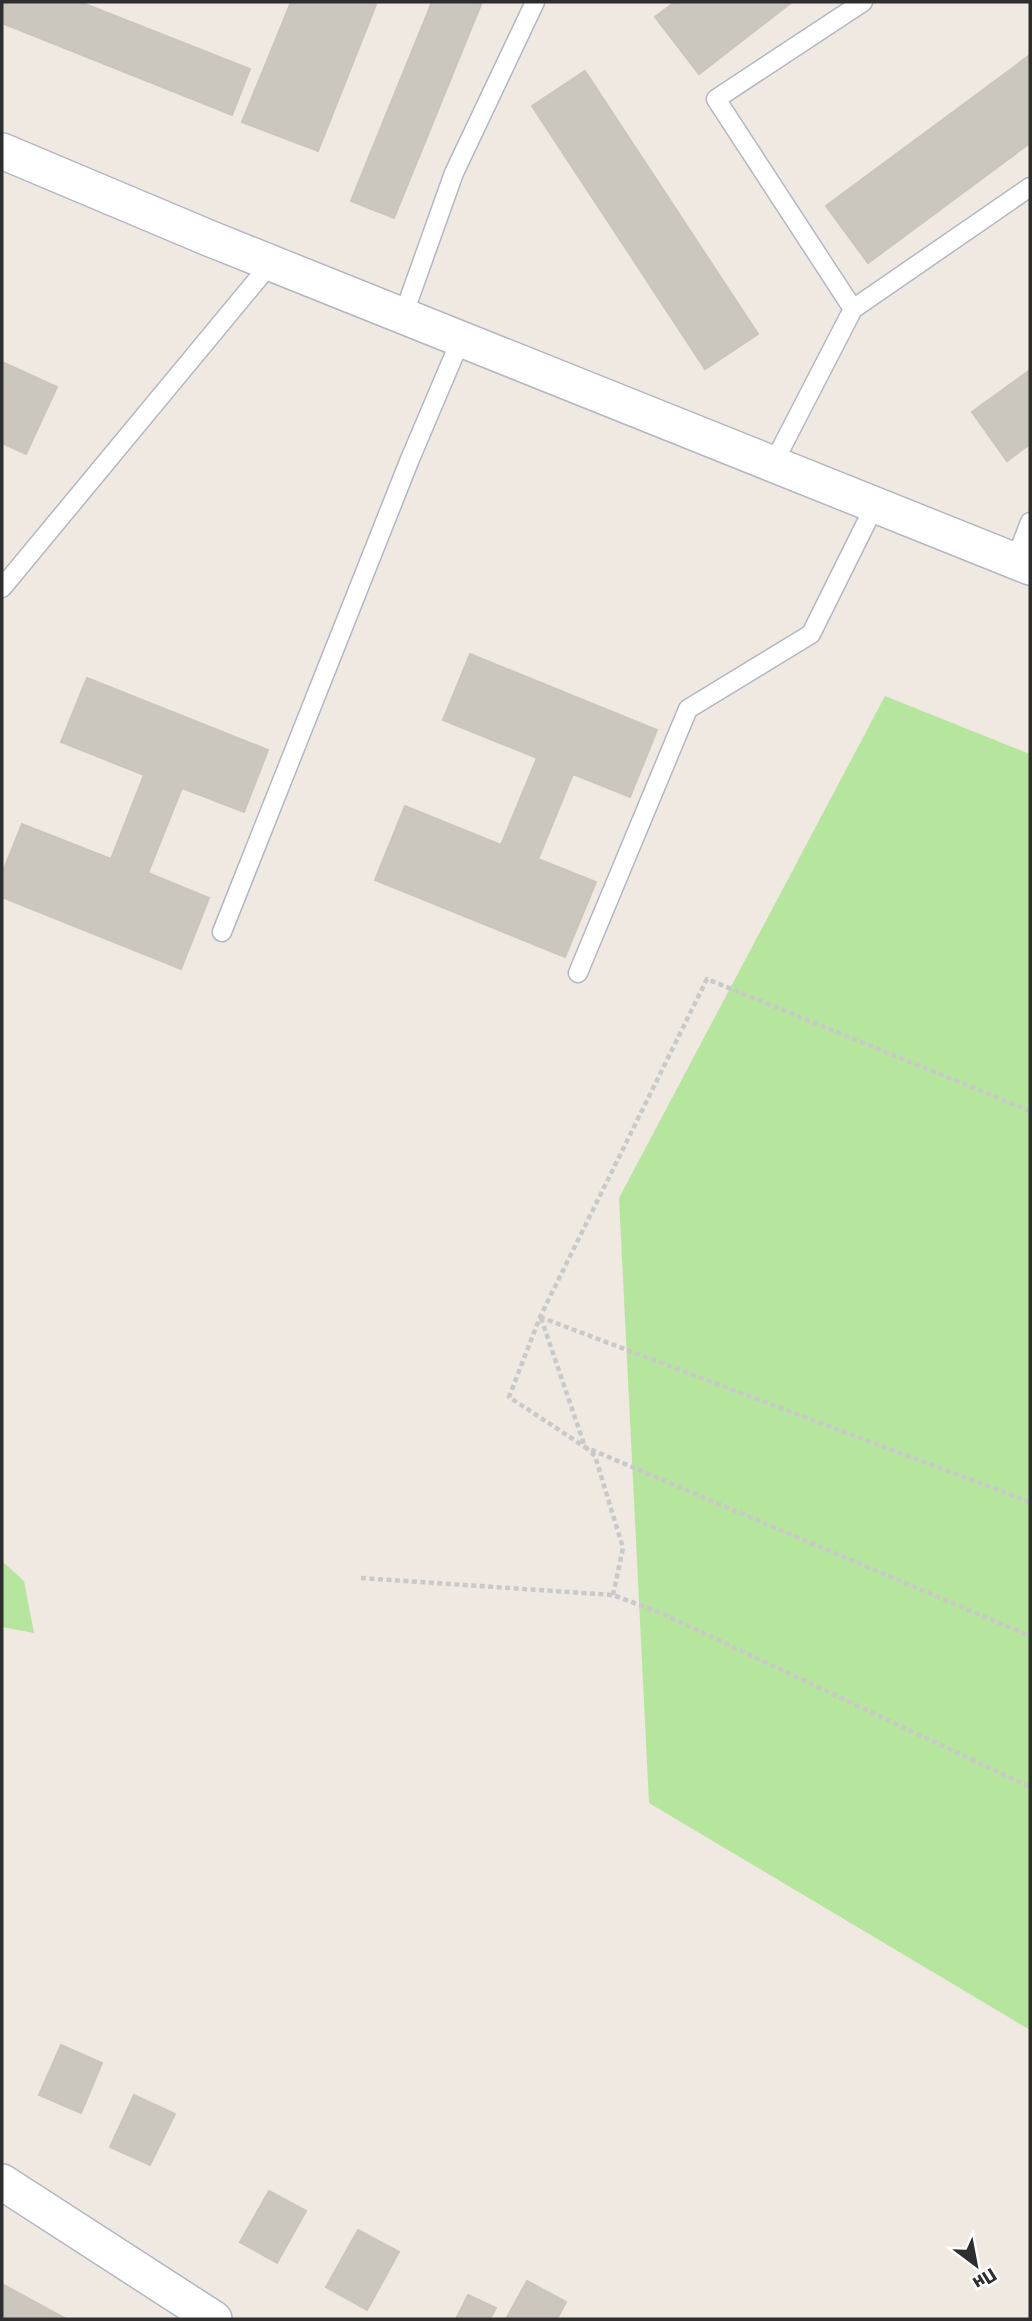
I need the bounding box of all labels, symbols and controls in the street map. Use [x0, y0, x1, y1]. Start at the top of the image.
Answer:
north arrow [941, 2230, 1011, 2300]
text: Пн [969, 2263, 1001, 2295]

